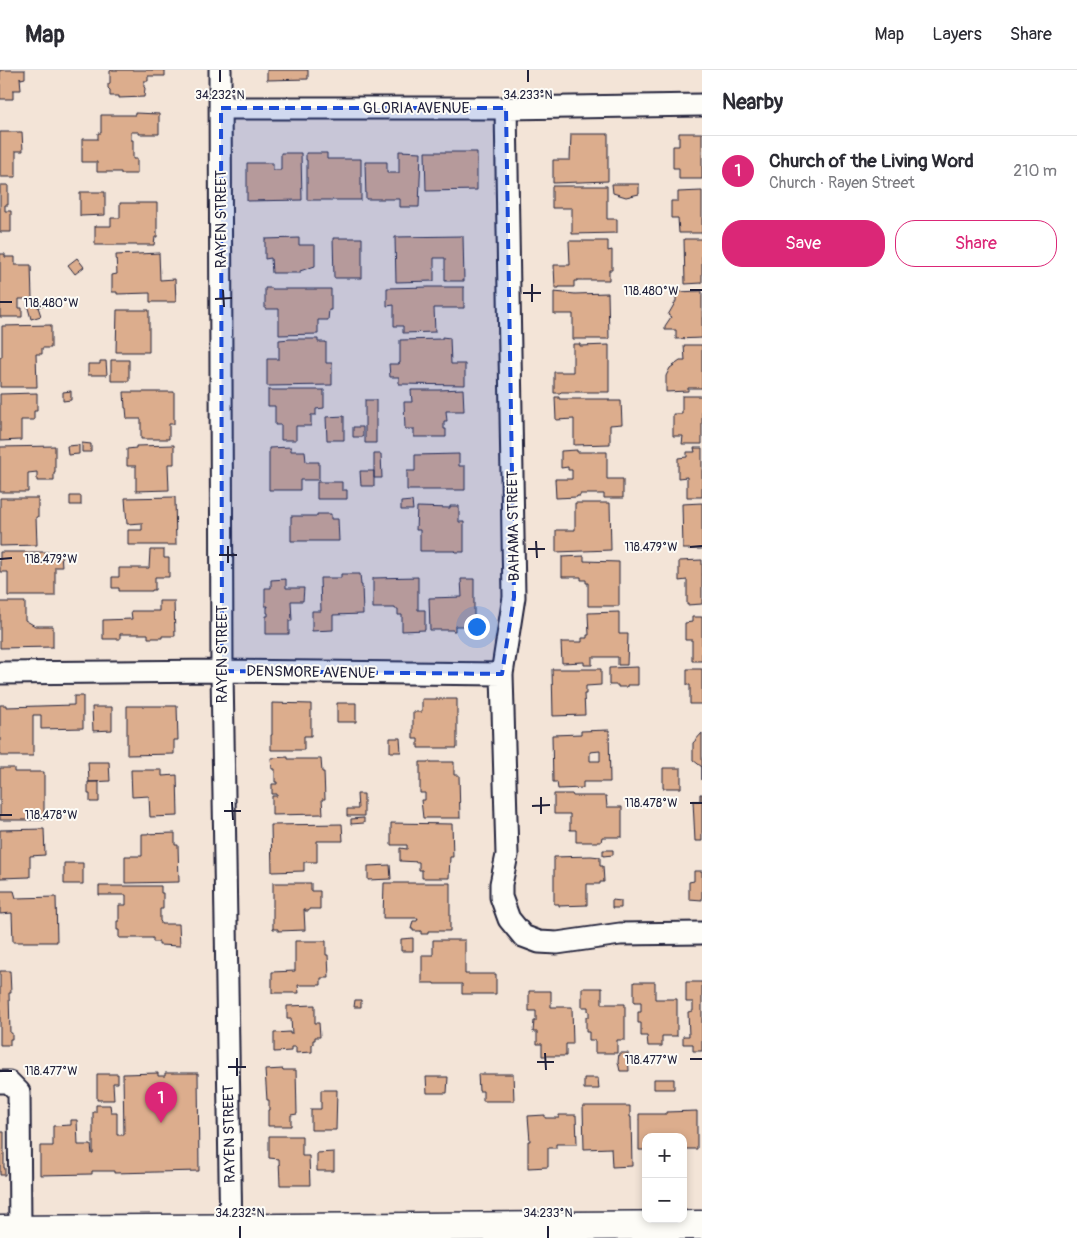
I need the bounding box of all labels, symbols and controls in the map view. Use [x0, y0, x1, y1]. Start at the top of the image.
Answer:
text: Map [25, 20, 65, 49]
text: Map [875, 23, 904, 46]
text: Layers [932, 23, 982, 46]
text: Share [1010, 23, 1052, 46]
text: 34.232°N [195, 88, 245, 103]
text: 34.233°N [503, 88, 553, 103]
text: Nearby [722, 89, 783, 116]
street label: GLORIA AVENUE [363, 99, 469, 118]
text: Church of the Living Word [769, 149, 974, 173]
text: 1 [735, 161, 741, 181]
text: 210 m [1013, 161, 1057, 181]
street label: RAYEN STREET [212, 170, 231, 268]
text: Church · Rayen Street [769, 173, 915, 193]
button: Save [722, 220, 885, 267]
button: Share [895, 220, 1057, 267]
text: 118.480°W [624, 284, 678, 299]
text: 118.480°W [24, 296, 78, 311]
street label: BAHAMA STREET [503, 470, 524, 582]
text: 118.479°W [624, 540, 678, 555]
text: 118.479°W [24, 552, 78, 567]
street label: RAYEN STREET [213, 605, 232, 703]
your location [464, 614, 490, 640]
street label: DENSMORE AVENUE [246, 662, 376, 683]
text: 118.478°W [625, 796, 677, 811]
text: 118.478°W [25, 808, 77, 823]
text: 118.477°W [624, 1053, 678, 1068]
text: 118.477°W [24, 1064, 78, 1079]
pin: 1 [145, 1082, 177, 1123]
street label: RAYEN STREET [219, 1085, 240, 1183]
map controls [642, 1133, 687, 1223]
button: + [642, 1133, 687, 1178]
button: − [642, 1178, 687, 1223]
text: 34.232°N [215, 1206, 265, 1221]
text: 34.233°N [523, 1206, 573, 1221]

